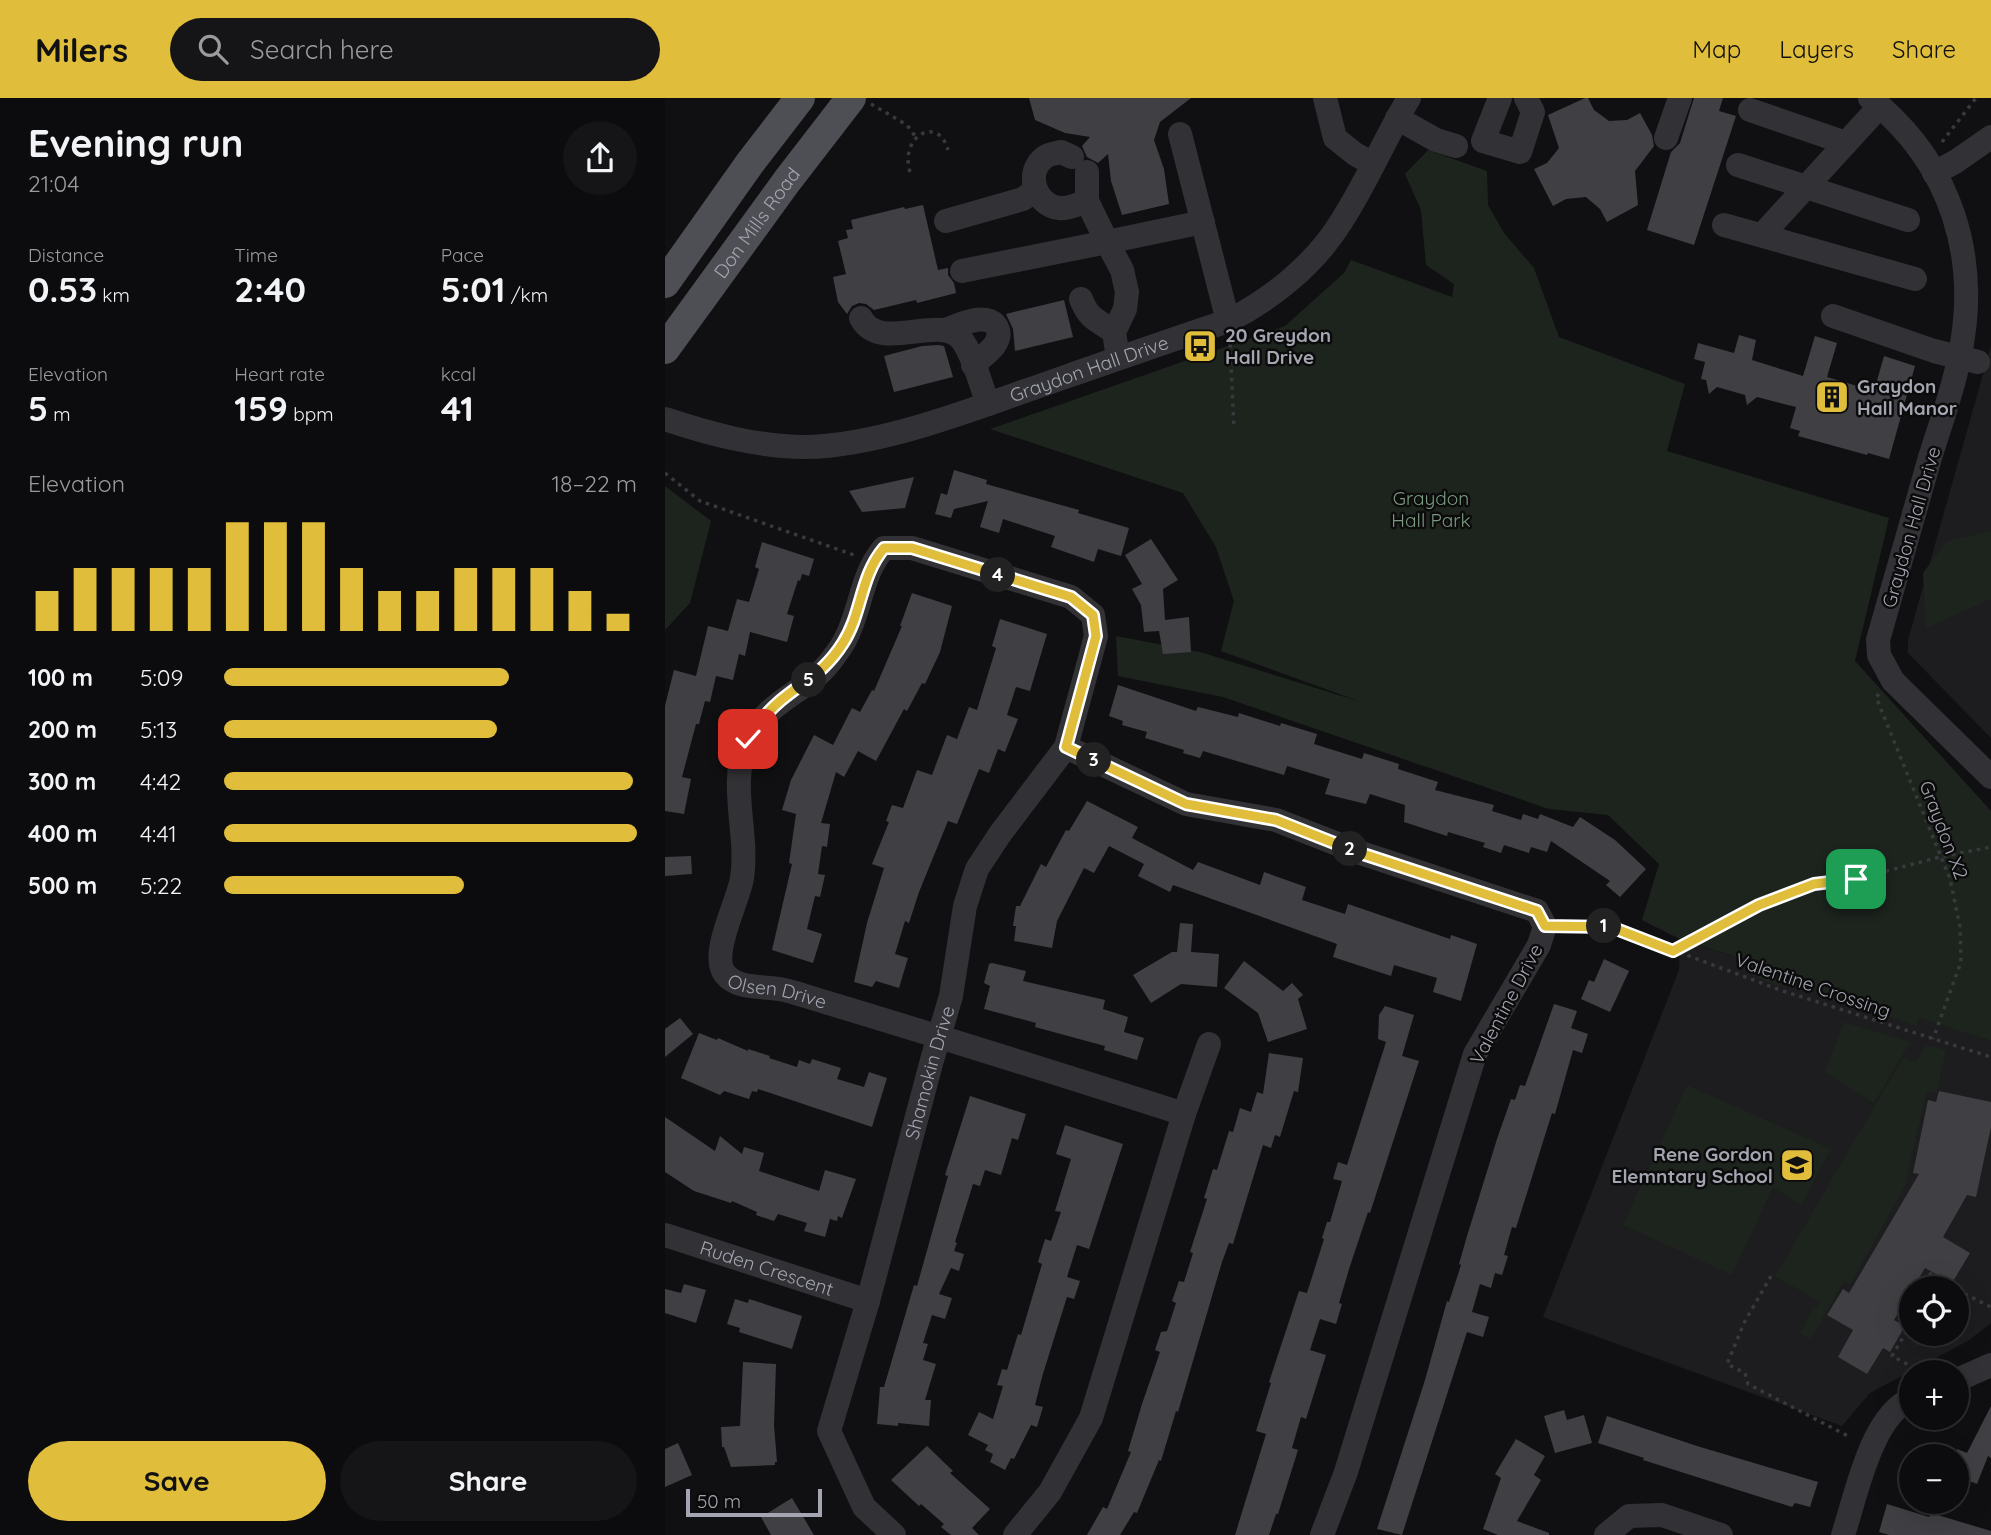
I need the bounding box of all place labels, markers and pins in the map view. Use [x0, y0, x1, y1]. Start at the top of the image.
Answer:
place label: 20 Greydon Hall Drive [1225, 323, 1331, 369]
bus stop icon: 20 Greydon Hall Drive [1181, 327, 1219, 365]
place label: Graydon Hall Manor [1857, 374, 1957, 420]
building icon: Graydon Hall Manor [1813, 378, 1851, 416]
pin: 4 [981, 558, 1015, 592]
pin: 5 [792, 662, 827, 698]
pin [718, 709, 778, 769]
pin: 3 [1077, 742, 1111, 778]
pin: 2 [1333, 832, 1367, 866]
pin [1826, 849, 1886, 909]
pin: 1 [1587, 908, 1621, 944]
place label: Rene Gordon Elemntary School [1612, 1142, 1773, 1188]
school or university icon: Rene Gordon Elemntary School [1778, 1146, 1816, 1184]

